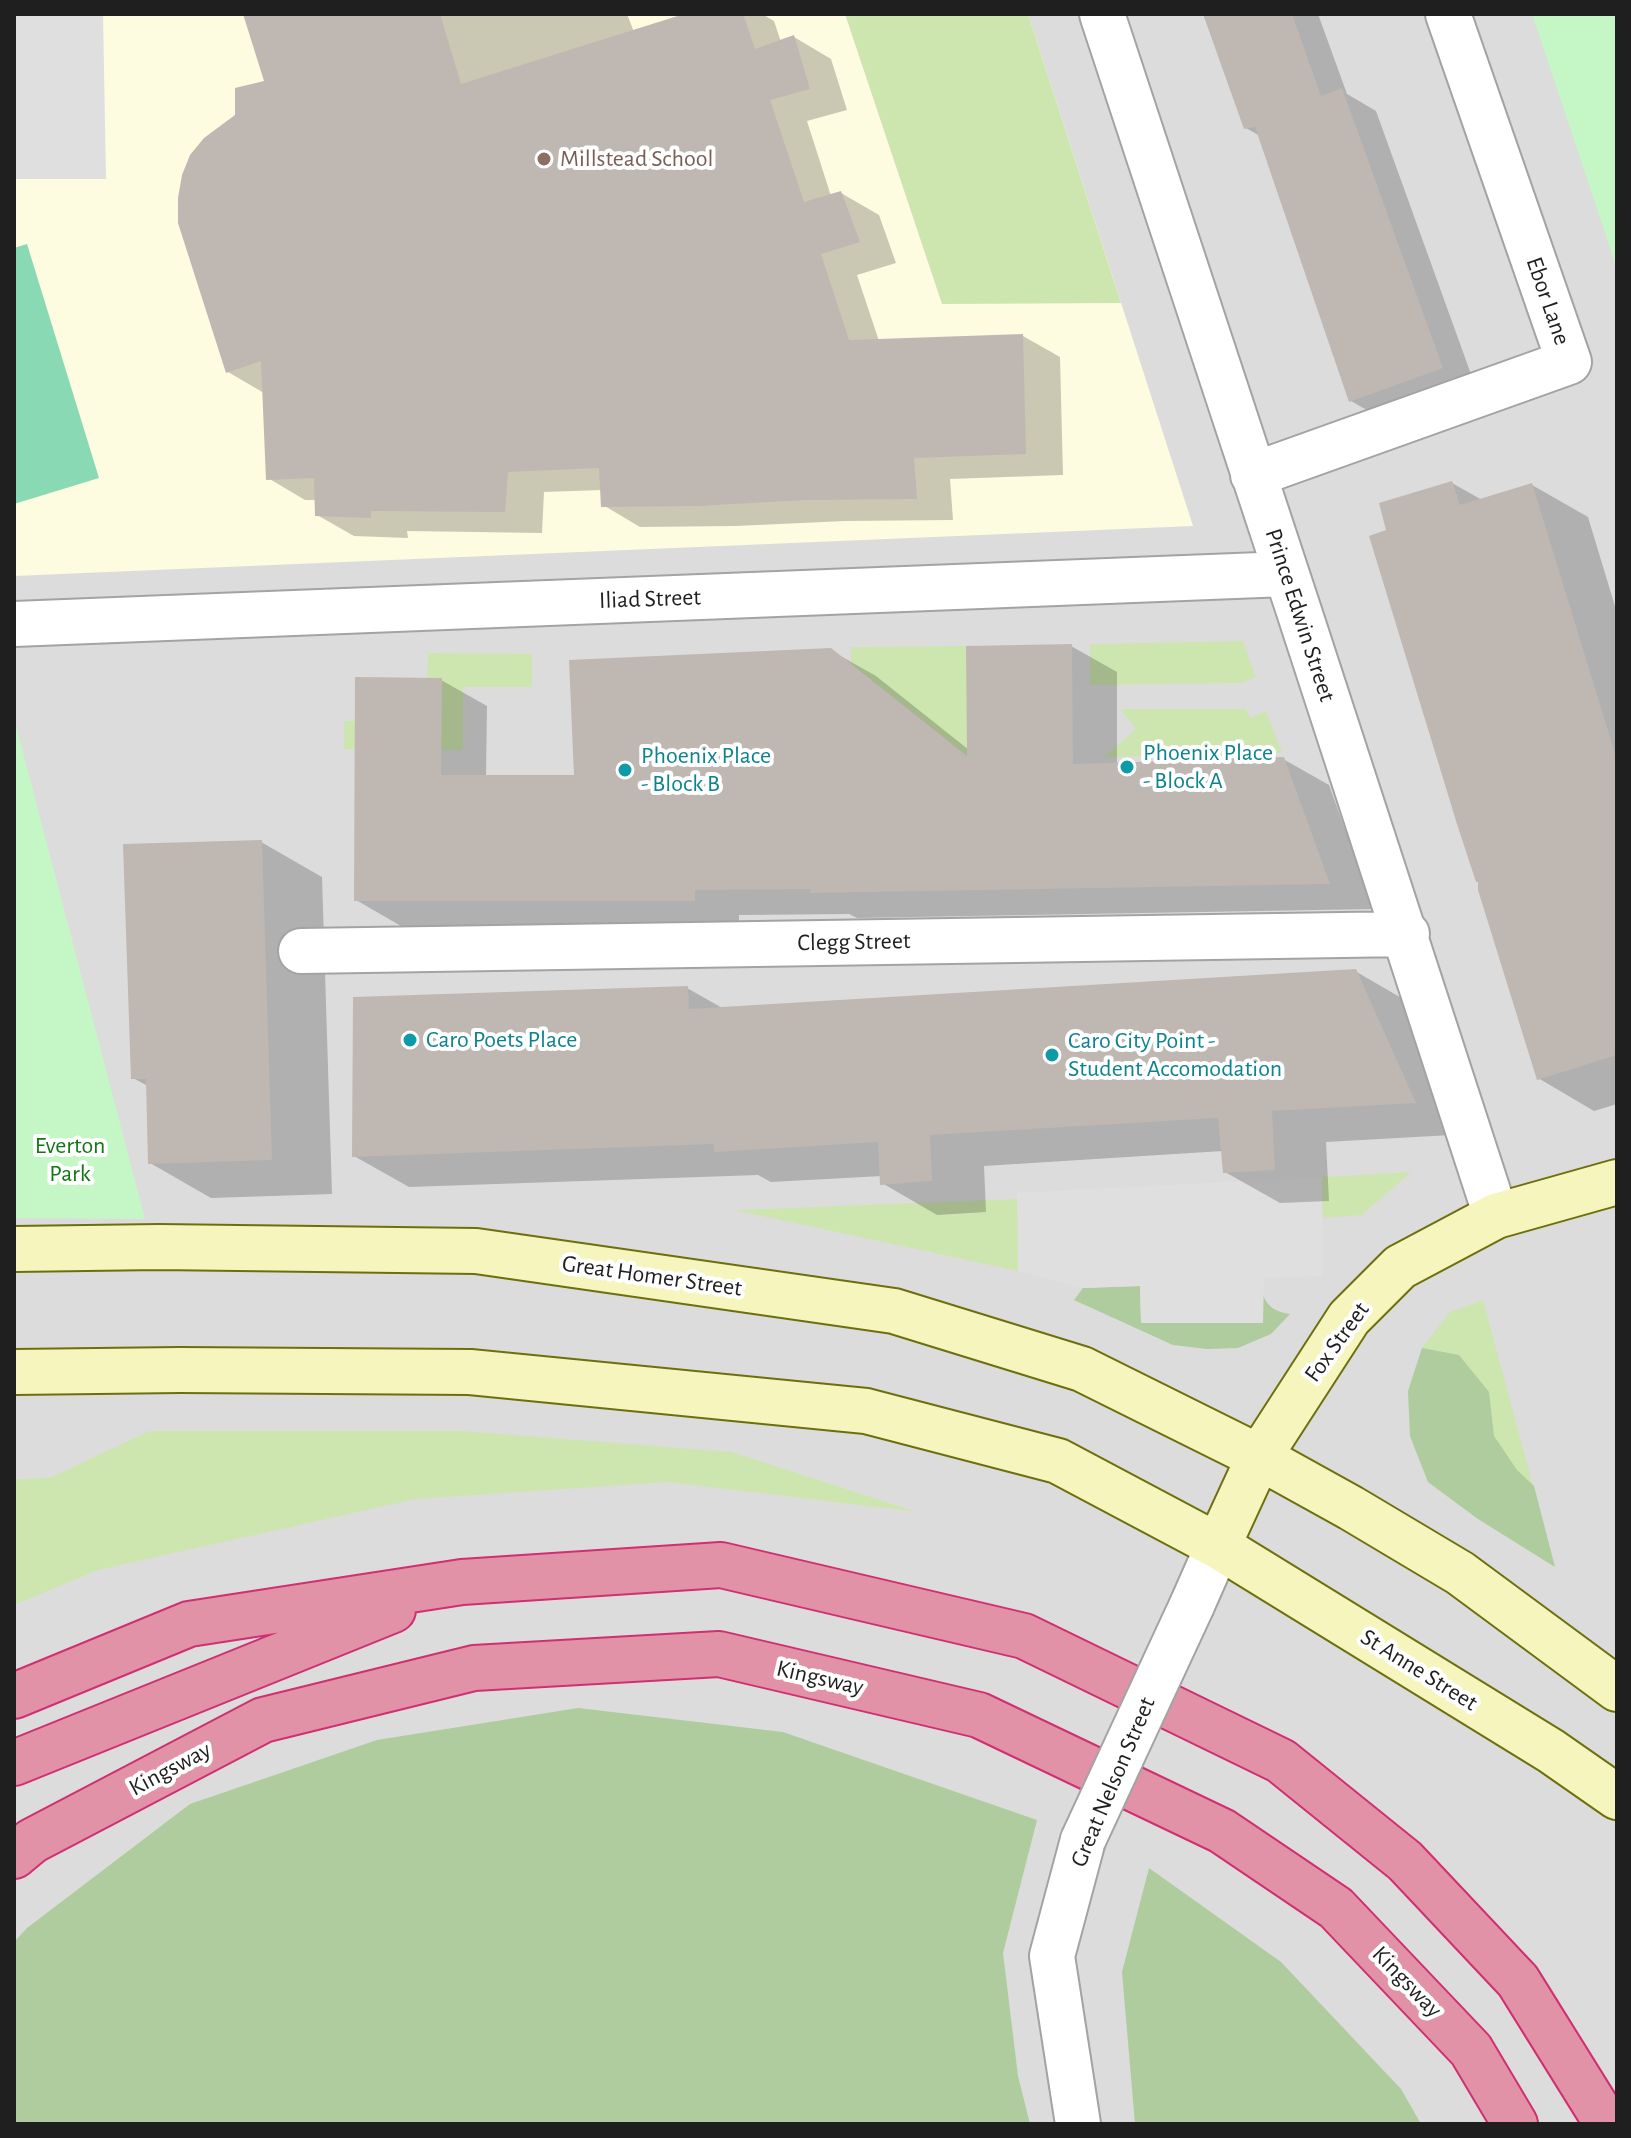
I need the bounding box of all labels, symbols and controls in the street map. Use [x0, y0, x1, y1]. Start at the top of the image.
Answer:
place label: Millstead School [560, 145, 713, 173]
marker: Millstead School [535, 150, 553, 168]
street label: Ebor Lane [1520, 253, 1576, 349]
street label: Prince Edwin Street [1258, 525, 1342, 705]
street label: Iliad Street [598, 583, 702, 615]
place label: Phoenix Place - Block A [1143, 739, 1273, 795]
place label: Phoenix Place - Block B [641, 742, 771, 798]
marker: Phoenix Place - Block A [1118, 758, 1136, 776]
marker: Phoenix Place - Block B [616, 761, 634, 779]
street label: Clegg Street [797, 927, 911, 957]
place label: Caro Poets Place [426, 1026, 577, 1054]
place label: Caro City Point - Student Accomodation [1068, 1027, 1282, 1083]
marker: Caro Poets Place [401, 1031, 419, 1049]
marker: Caro City Point - Student Accomodation [1043, 1046, 1061, 1064]
park label: Everton Park [35, 1132, 105, 1188]
street label: Great Homer Street [560, 1249, 744, 1303]
street label: Fox Street [1298, 1296, 1376, 1388]
street label: St Anne Street [1355, 1623, 1483, 1717]
street label: Kingsway [774, 1654, 866, 1702]
street label: Great Nelson Street [1064, 1693, 1162, 1871]
street label: Kingsway [124, 1735, 216, 1803]
street label: Kingsway [1366, 1940, 1448, 2024]

